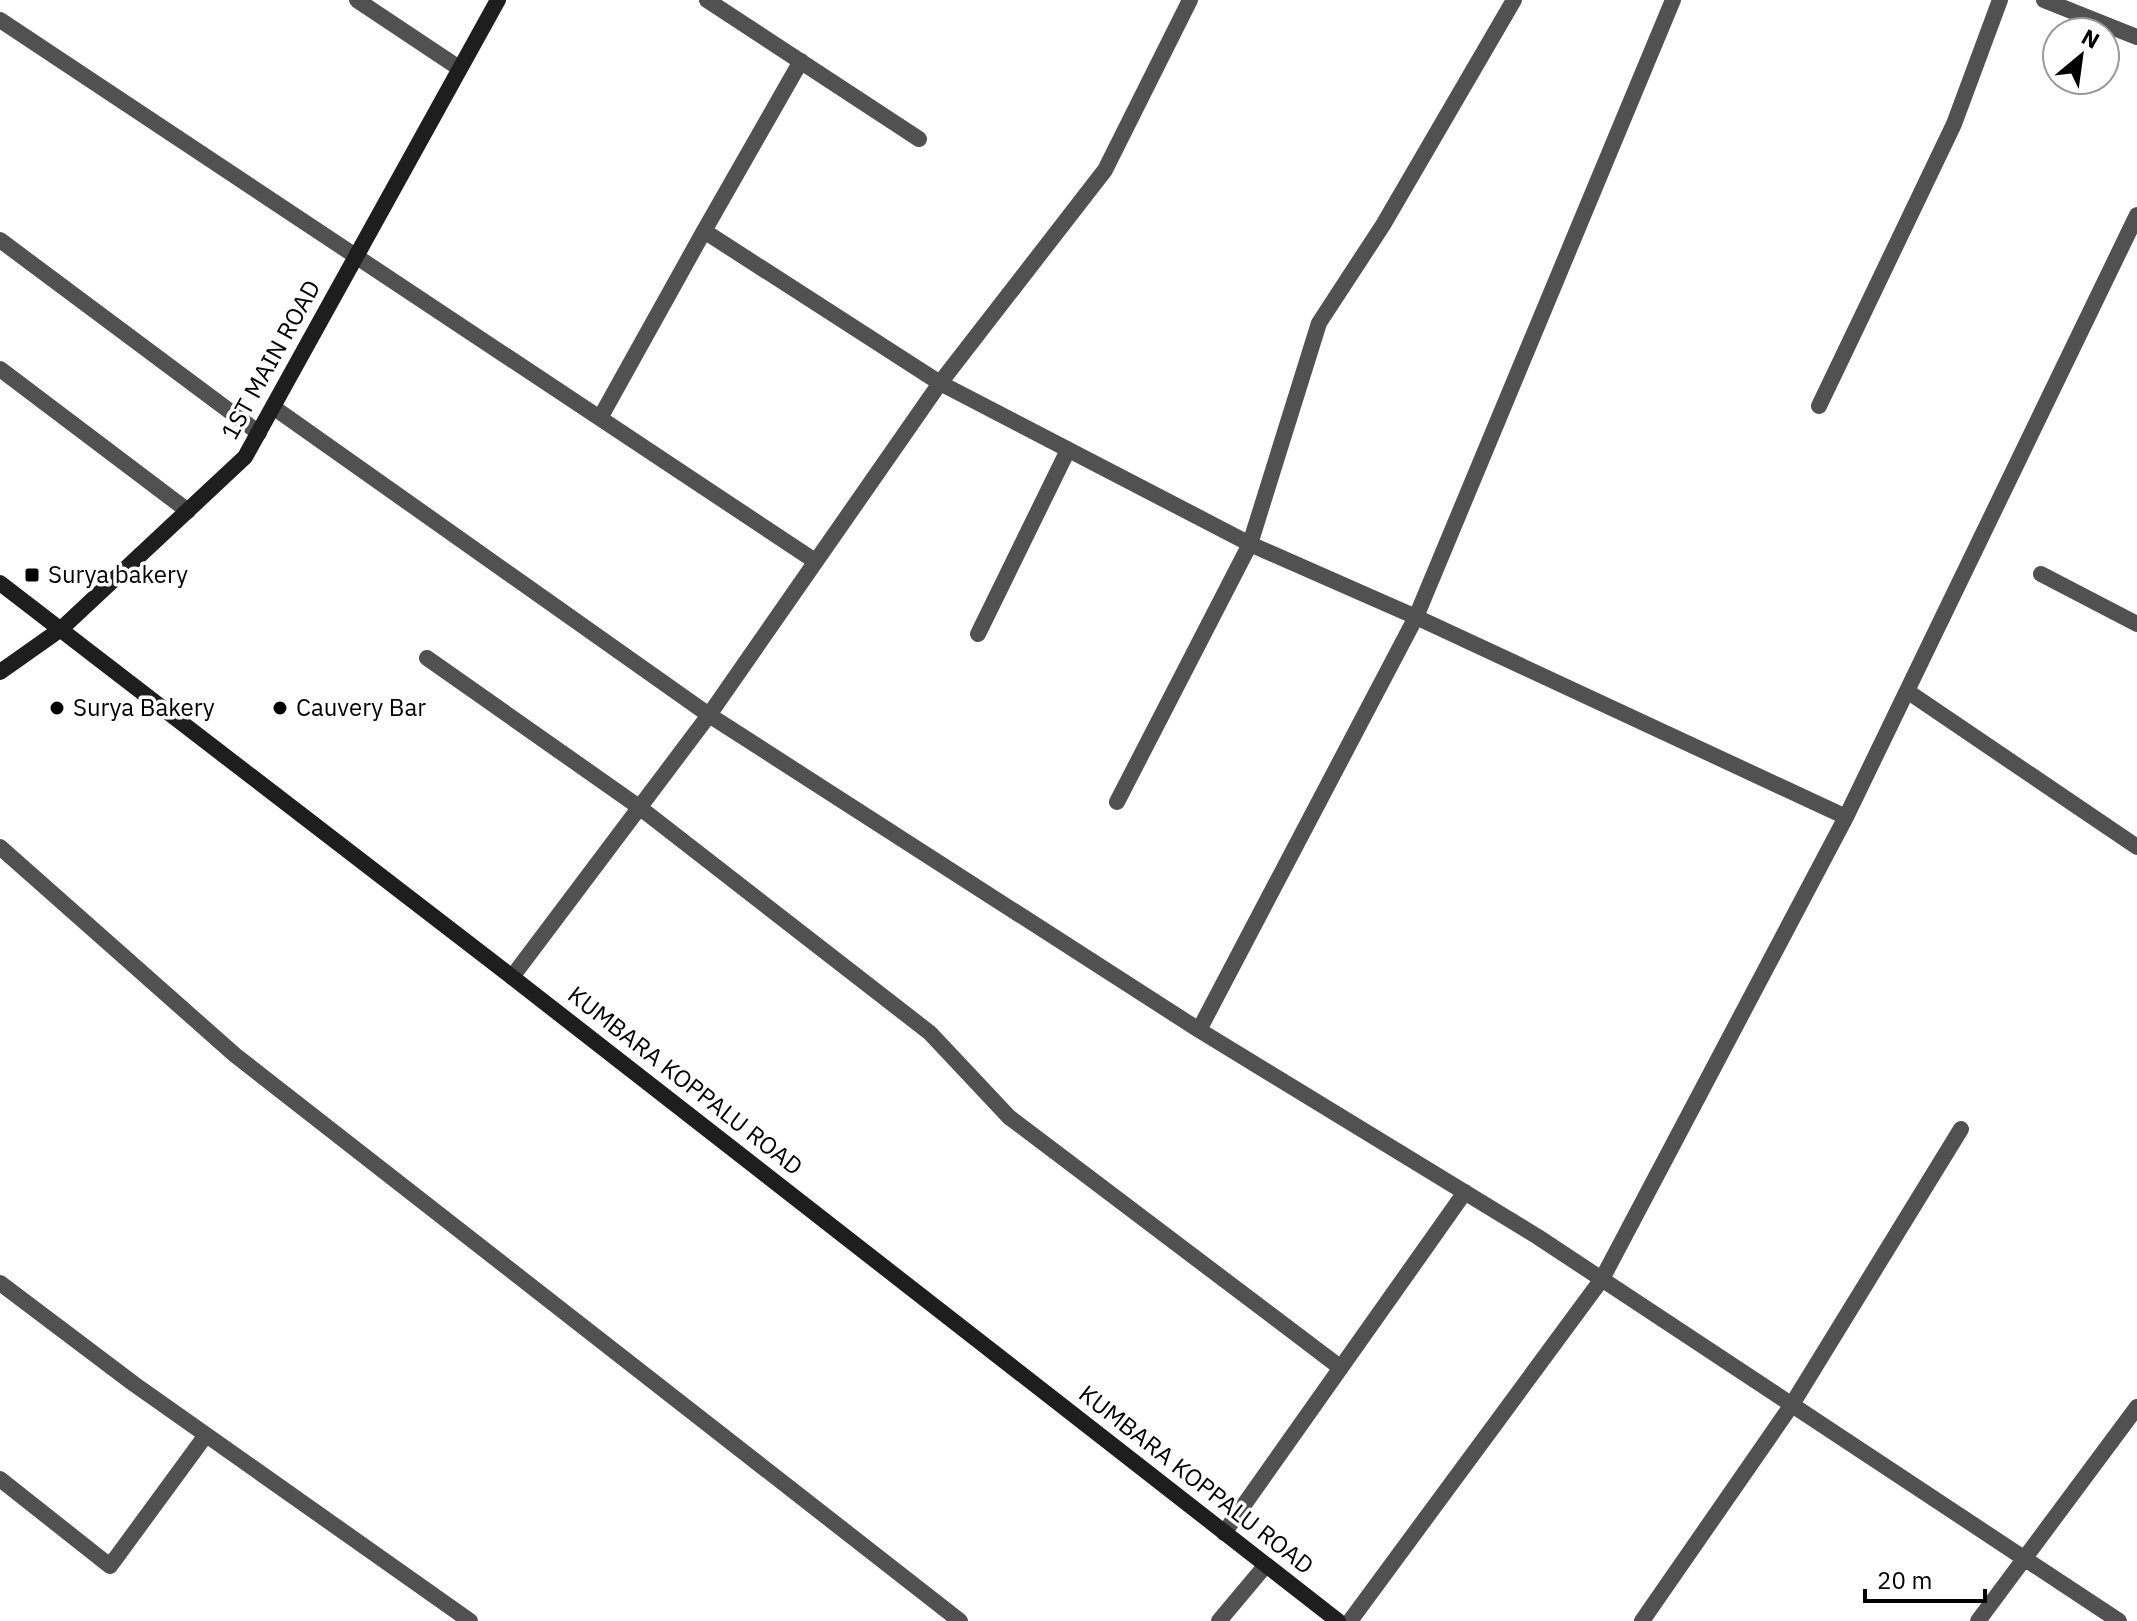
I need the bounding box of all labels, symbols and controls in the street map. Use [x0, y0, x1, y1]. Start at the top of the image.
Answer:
north arrow [2041, 16, 2121, 96]
text: N [2077, 22, 2105, 55]
street label: 1ST MAIN ROAD [213, 274, 327, 445]
place label: Surya bakery [48, 558, 188, 590]
marker: Surya bakery [23, 566, 41, 584]
place label: Surya Bakery [73, 691, 215, 723]
place label: Cauvery Bar [296, 691, 426, 723]
marker: Surya Bakery [48, 699, 66, 717]
marker: Cauvery Bar [271, 699, 289, 717]
street label: KUMBARA KOPPALU ROAD [562, 978, 810, 1182]
street label: KUMBARA KOPPALU ROAD [1073, 1377, 1321, 1581]
scale bar [1865, 1553, 1985, 1603]
text: 20 m [1877, 1564, 1932, 1596]

